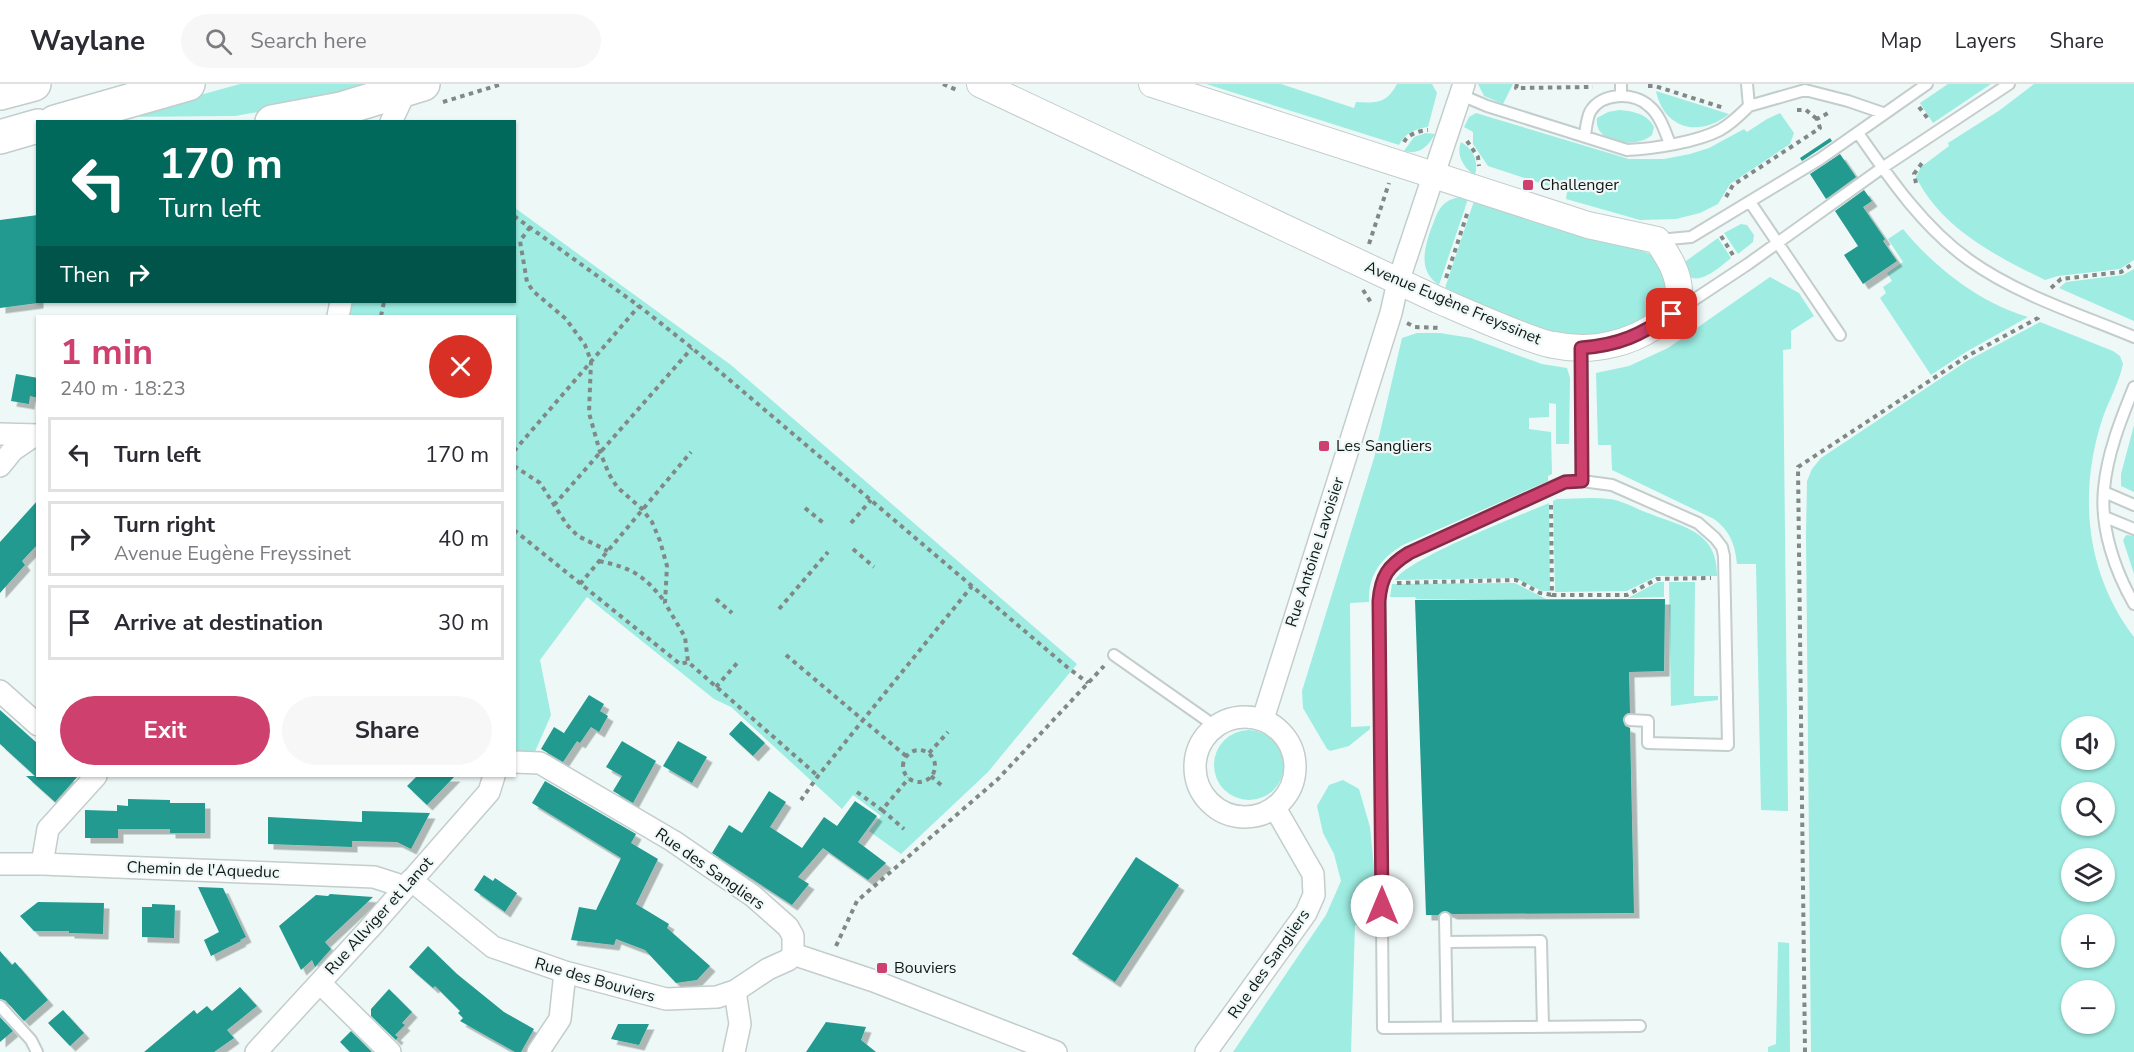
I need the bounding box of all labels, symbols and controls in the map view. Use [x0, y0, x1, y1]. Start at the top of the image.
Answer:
search box [181, 14, 601, 68]
text: Waylane [30, 22, 145, 60]
icon: search [202, 25, 235, 58]
text: Search here [250, 26, 367, 56]
text: Map [1880, 27, 1922, 55]
text: Layers [1955, 27, 2016, 55]
text: Share [2049, 27, 2104, 55]
text: 170 m [159, 136, 283, 193]
icon: left [60, 144, 138, 222]
place label: Challenger [1540, 174, 1619, 196]
marker: Challenger [1521, 178, 1535, 192]
text: Turn left [159, 190, 260, 227]
street label: Avenue Eugène Freyssinet [1361, 256, 1545, 350]
icon: right [122, 258, 155, 291]
text: Then [60, 260, 110, 290]
pin [1646, 288, 1697, 339]
icon: arrive [1655, 297, 1688, 330]
text: 1 min [60, 328, 153, 377]
button: close [429, 335, 492, 398]
text: 240 m · 18:23 [60, 375, 186, 402]
place label: Les Sangliers [1336, 435, 1432, 457]
icon: left [63, 438, 96, 471]
marker: Les Sangliers [1317, 439, 1331, 453]
text: Turn left [114, 440, 201, 470]
text: 170 m [425, 440, 489, 470]
street label: Rue Antoine Lavoisier [1280, 474, 1350, 630]
text: Turn right [114, 510, 215, 540]
icon: right [63, 522, 96, 555]
text: 40 m [438, 524, 489, 554]
text: Avenue Eugène Freyssinet [114, 540, 351, 567]
icon: arrive [63, 606, 96, 639]
text: Arrive at destination [114, 608, 323, 638]
text: 30 m [438, 608, 489, 638]
button: Exit [60, 696, 270, 765]
button: Share [282, 696, 492, 765]
map controls [2061, 716, 2115, 1034]
button: sound [2061, 716, 2115, 770]
button: search [2061, 782, 2115, 836]
street label: Rue des Sangliers [651, 823, 769, 915]
button: layers [2061, 848, 2115, 902]
street label: Rue Allviger et Lanot [320, 852, 438, 980]
street label: Chemin de l'Aqueduc [126, 856, 280, 884]
position arrow [1350, 874, 1414, 938]
street label: Rue des Sangliers [1223, 905, 1315, 1023]
button: + [2061, 914, 2115, 968]
street label: Rue des Bouviers [532, 952, 658, 1008]
place label: Bouviers [894, 957, 957, 979]
marker: Bouviers [875, 961, 889, 975]
button: − [2061, 980, 2115, 1034]

